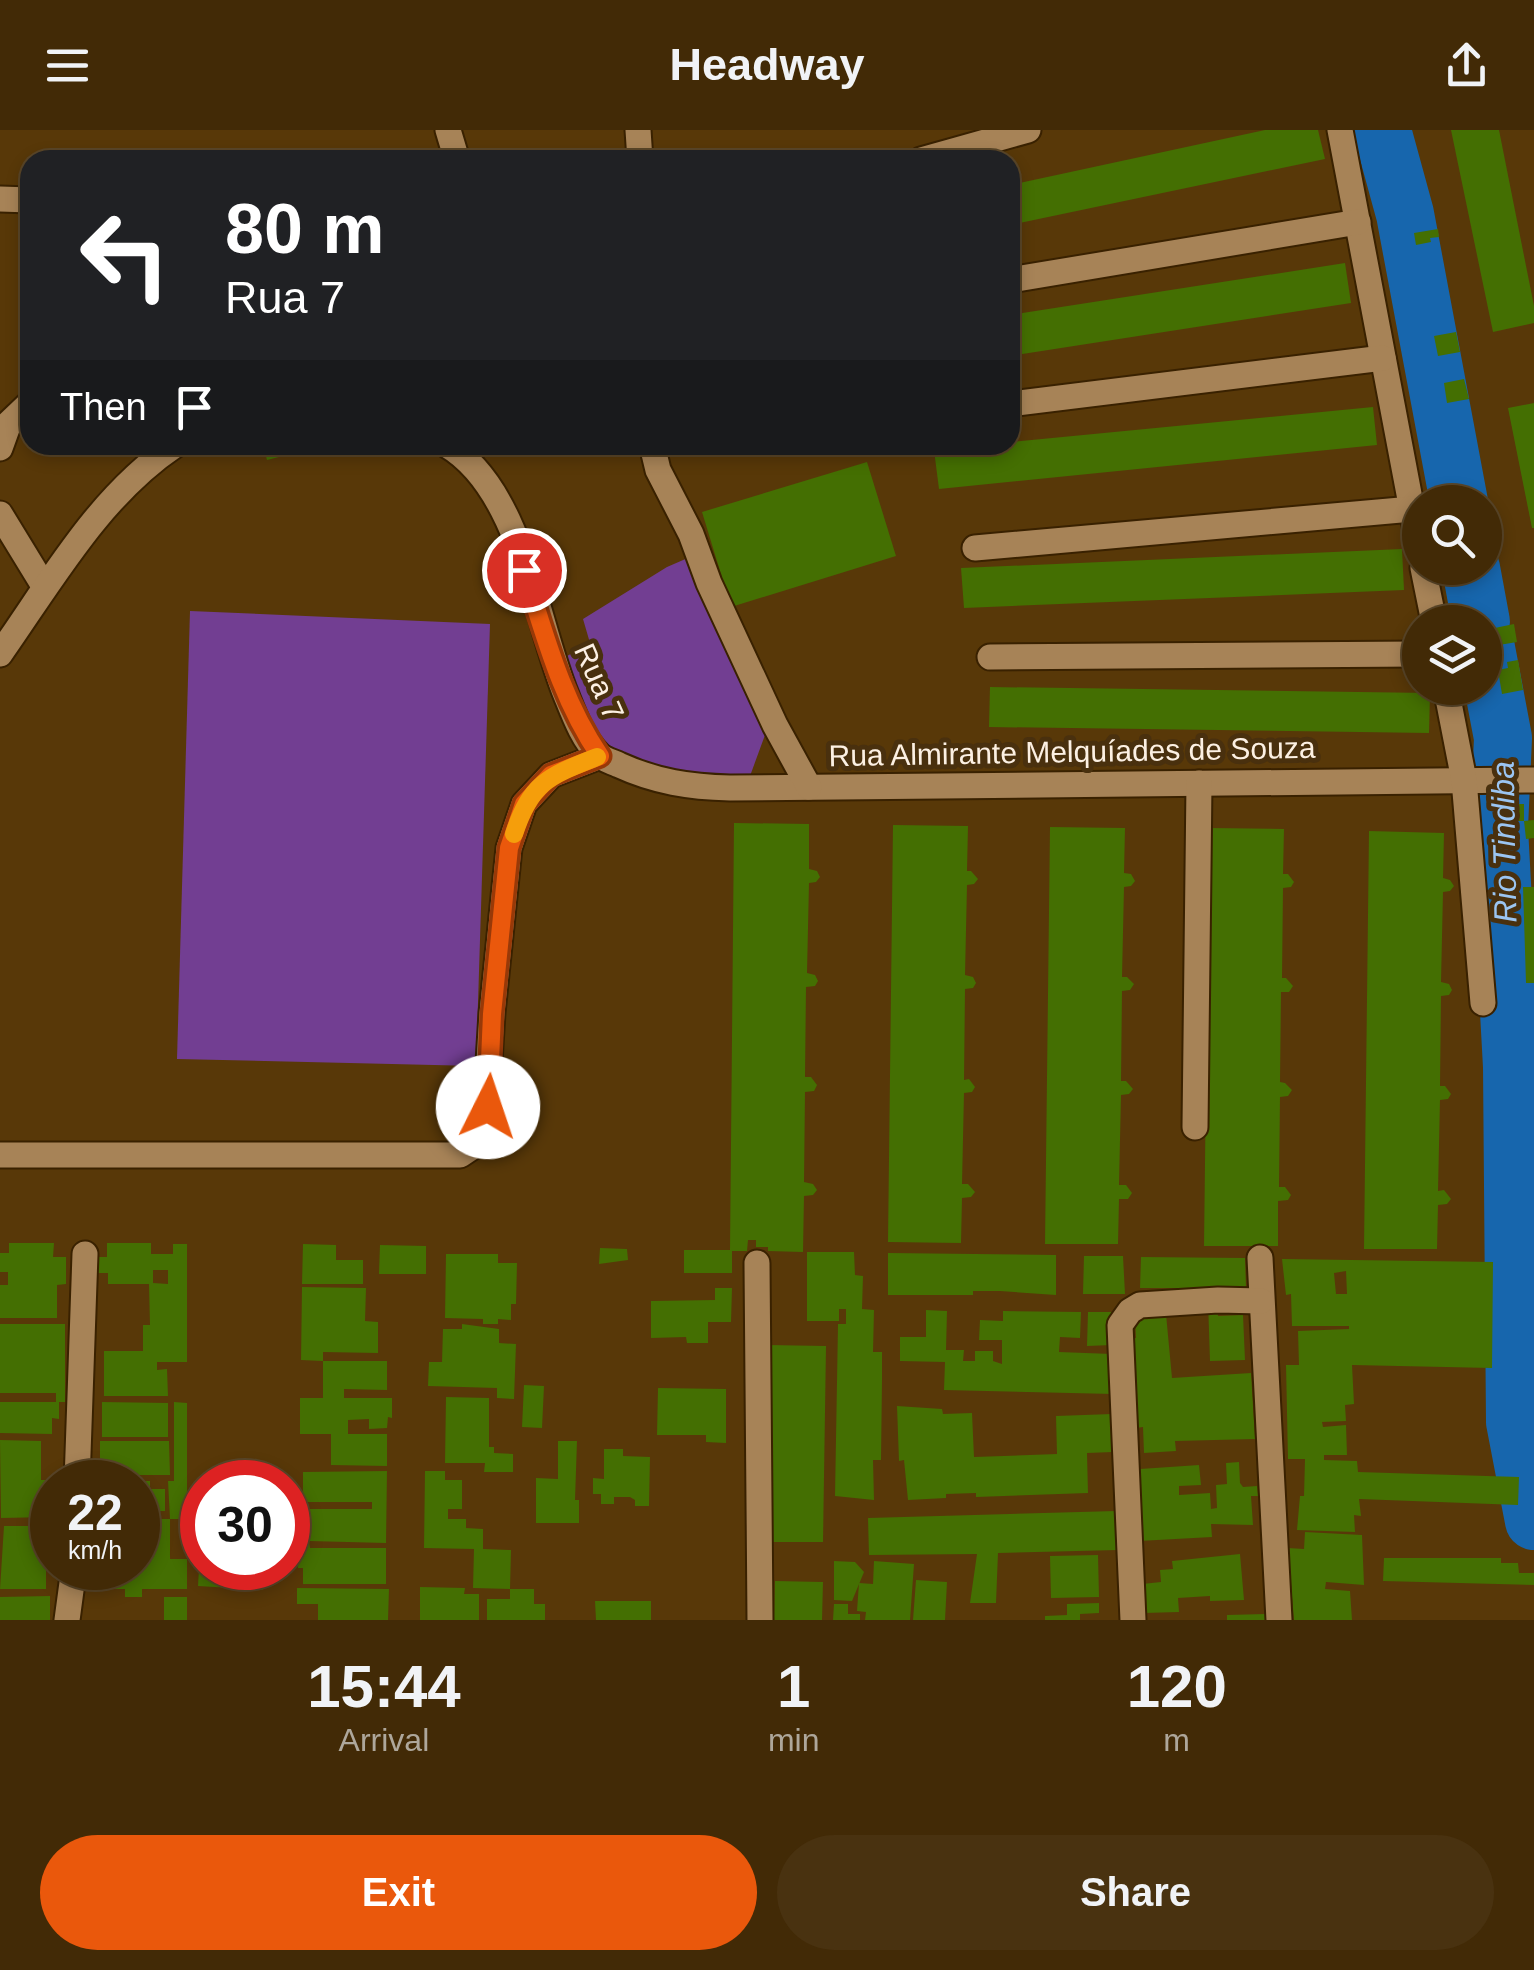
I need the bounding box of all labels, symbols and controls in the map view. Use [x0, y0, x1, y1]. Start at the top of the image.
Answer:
icon: menu [40, 38, 95, 93]
icon: share [1439, 38, 1494, 93]
text: Headway [669, 39, 865, 90]
icon: left [60, 190, 190, 320]
text: 80 m [225, 190, 385, 268]
text: Rua 7 [225, 272, 345, 323]
icon: arrive [167, 380, 222, 435]
text: Then [60, 386, 147, 428]
map controls [1402, 485, 1502, 705]
button: search [1402, 485, 1502, 585]
pin [482, 528, 567, 613]
icon: arrive [497, 543, 552, 598]
button: layers [1402, 605, 1502, 705]
street label: Rua 7 [568, 639, 631, 725]
street label: Rua Almirante Melquíades de Souza [828, 731, 1316, 772]
water label: Rio Tindiba [1485, 761, 1523, 923]
position arrow [436, 1055, 540, 1159]
speed limit sign: 30 [180, 1460, 310, 1590]
text: 22 [67, 1485, 123, 1541]
text: km/h [68, 1536, 122, 1564]
text: 15:44 [307, 1653, 461, 1720]
text: 1 [777, 1653, 810, 1720]
text: 120 [1127, 1653, 1227, 1720]
text: Arrival [339, 1722, 429, 1758]
text: min [768, 1722, 819, 1758]
text: m [1163, 1722, 1190, 1758]
button: Exit [40, 1835, 757, 1950]
button: Share [777, 1835, 1494, 1950]

